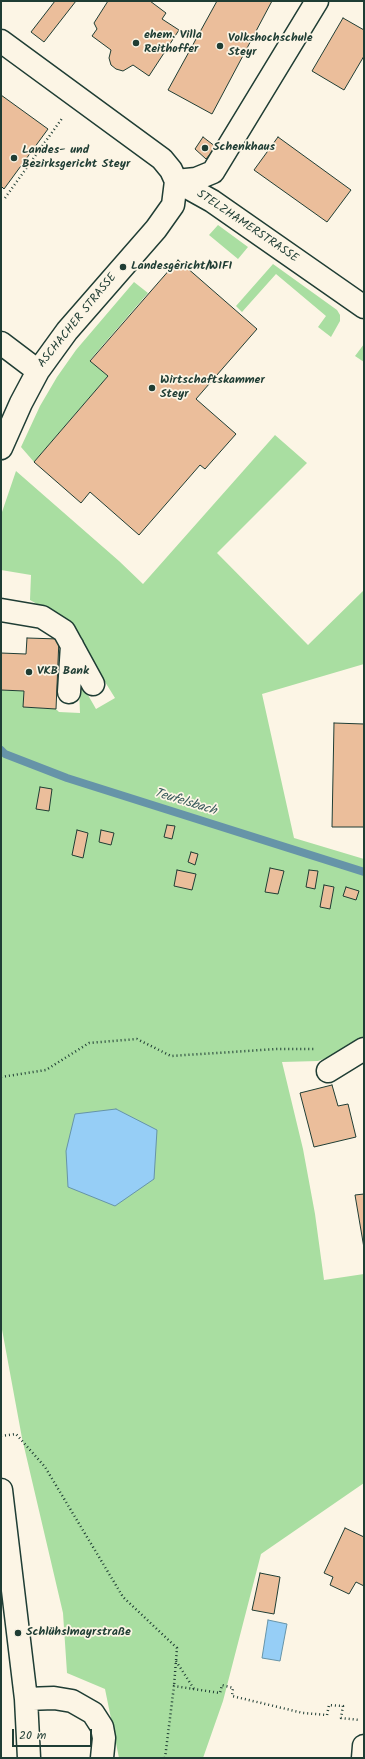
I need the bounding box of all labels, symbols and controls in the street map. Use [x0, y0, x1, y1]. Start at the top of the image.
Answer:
place label: ehem. Villa Reithoffer [144, 29, 202, 57]
place label: Volkshochschule Steyr [228, 32, 313, 60]
marker: ehem. Villa Reithoffer [131, 38, 141, 48]
marker: Volkshochschule Steyr [215, 41, 225, 51]
place label: Schenkhaus [213, 141, 275, 155]
marker: Schenkhaus [200, 143, 210, 153]
place label: Landes- und Bezirksgericht Steyr [22, 144, 130, 172]
marker: Landes- und Bezirksgericht Steyr [9, 153, 19, 163]
street label: STELZHAMERSTRASSE [193, 188, 301, 266]
place label: Landesgericht/WIFI [131, 260, 232, 274]
marker: Landesgericht/WIFI [118, 262, 128, 272]
street label: ASCHACHER STRASSE [36, 271, 120, 371]
place label: Wirtschaftskammer Steyr [160, 374, 265, 402]
marker: Wirtschaftskammer Steyr [147, 383, 157, 393]
place label: VKB Bank [37, 665, 89, 679]
marker: VKB Bank [24, 667, 34, 677]
water label: Teufelsbach [152, 786, 218, 820]
place label: Schlühslmayrstraße [26, 1626, 131, 1640]
marker: Schlühslmayrstraße [13, 1628, 23, 1638]
scale bar [14, 1721, 94, 1747]
text: 20 m [19, 1726, 46, 1745]

